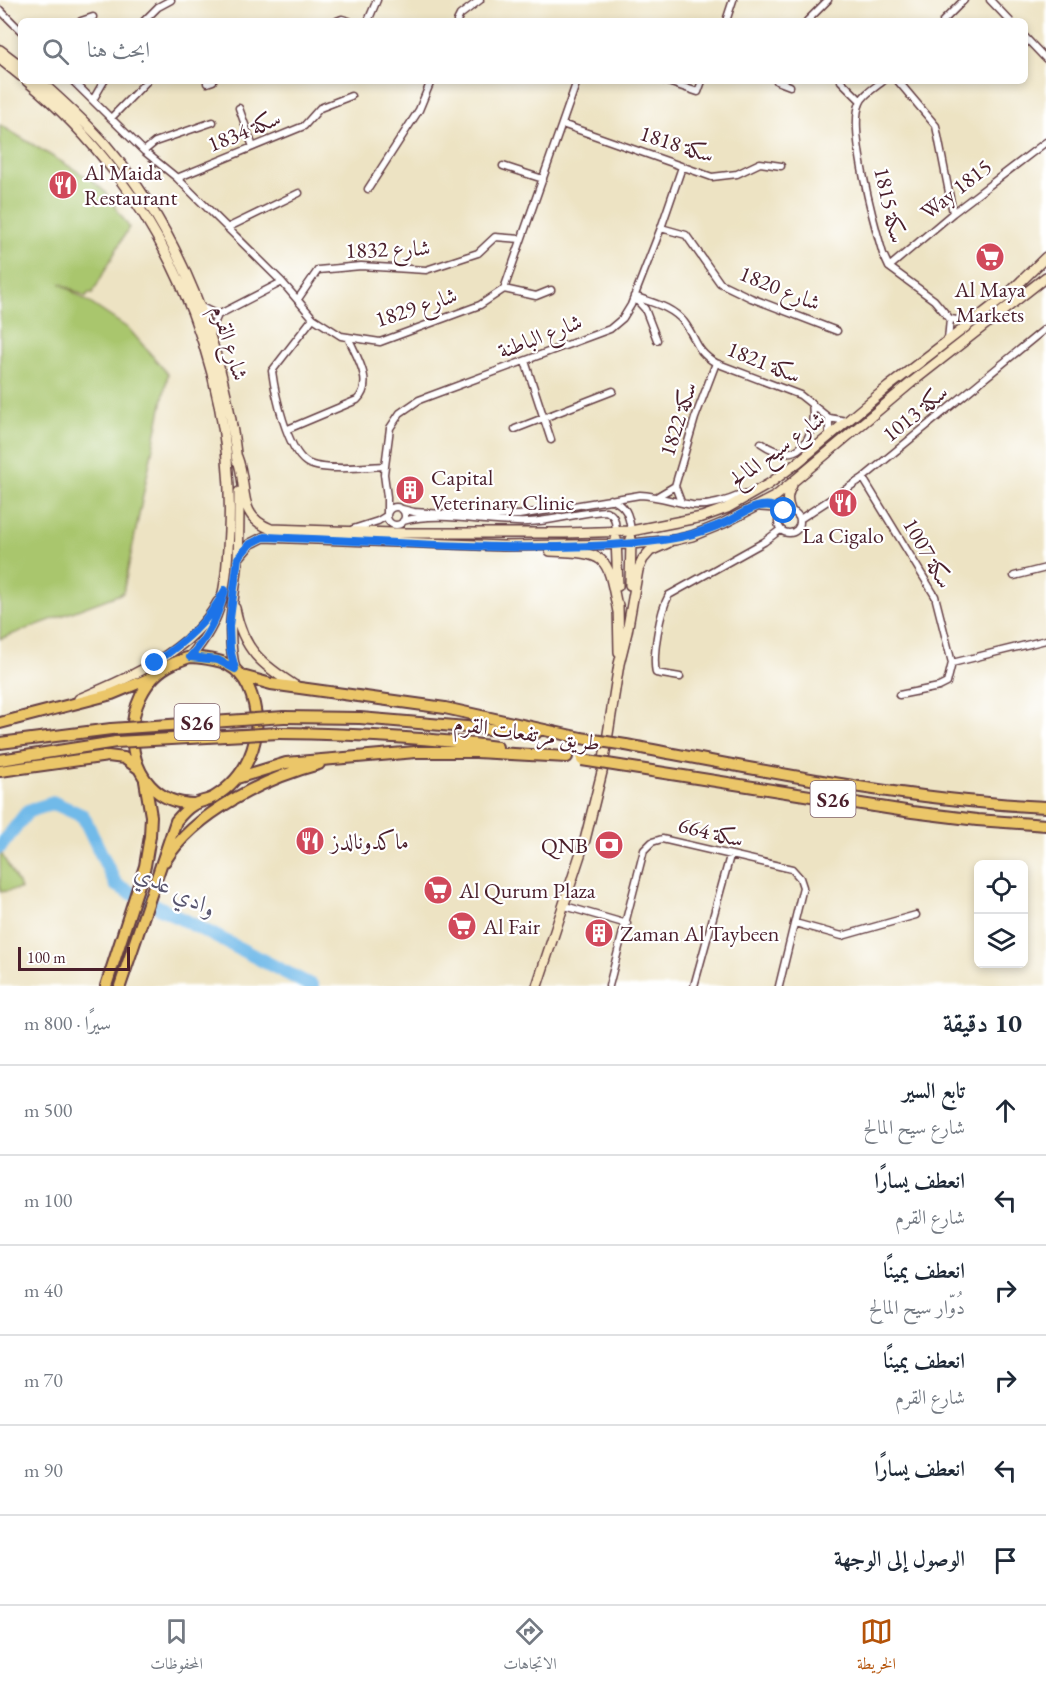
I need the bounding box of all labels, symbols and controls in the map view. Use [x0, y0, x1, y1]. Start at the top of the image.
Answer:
search box [18, 18, 1028, 84]
icon: search [39, 35, 72, 68]
text: ابحث هنا [87, 35, 150, 64]
street label: سكة 1834 [203, 103, 285, 159]
street label: سكة 1818 [636, 118, 718, 170]
street label: Way 1815 [914, 152, 998, 226]
place label: Al Maida Restaurant [83, 158, 177, 212]
street label: سكة 1815 [867, 164, 913, 246]
restaurant icon: Al Maida Restaurant [47, 169, 79, 201]
street label: 1832 شارع [345, 233, 431, 269]
supermarket icon: Al Maya Markets [974, 241, 1006, 273]
street label: 1820 شارع [734, 259, 825, 321]
place label: Al Maya Markets [954, 275, 1026, 329]
street label: 1829 شارع [371, 280, 462, 338]
street label: شارع القرم [200, 302, 255, 386]
street label: شارع الباطنة [494, 307, 588, 369]
street label: سكة 1821 [723, 334, 805, 390]
street label: سكة 1822 [652, 378, 704, 460]
street label: سكة 1013 [876, 378, 954, 448]
street label: شارع سيح المالح [723, 404, 834, 498]
place label: Capital Veterinary Clinic [431, 463, 574, 517]
building icon: Capital Veterinary Clinic [394, 474, 426, 506]
restaurant icon: La Cigalo [827, 487, 859, 519]
route start [770, 497, 796, 523]
street label: سكة 1007 [896, 513, 960, 593]
place label: La Cigalo [802, 521, 884, 550]
route end [141, 649, 167, 675]
road number: S26 [174, 704, 220, 740]
street label: طريق مرتفعات القرم [451, 708, 602, 763]
road number: S26 [810, 781, 856, 817]
street label: سكة 664 [675, 810, 747, 854]
restaurant icon: ماكدونالدز [294, 825, 326, 857]
place label: ماكدونالدز [329, 827, 409, 856]
bank icon: QNB [593, 829, 625, 861]
place label: QNB [541, 831, 588, 860]
water label: وادي عدي [128, 856, 222, 927]
map controls [974, 860, 1028, 968]
button: locate [974, 860, 1028, 914]
supermarket icon: Al Qurum Plaza [422, 874, 454, 906]
place label: Al Qurum Plaza [458, 876, 596, 905]
supermarket icon: Al Fair [446, 910, 478, 942]
place label: Al Fair [482, 912, 541, 941]
button: layers [974, 914, 1028, 968]
building icon: Zaman Al Taybeen [583, 917, 615, 949]
place label: Zaman Al Taybeen [620, 919, 780, 948]
scale bar [18, 944, 130, 971]
text: 100 m [27, 947, 66, 968]
text: 10 دقيقة [943, 1006, 1022, 1040]
text: سيرًا · 800 m [24, 1010, 111, 1036]
text: تابع السير [902, 1076, 965, 1105]
icon: ahead [989, 1094, 1022, 1127]
text: 500 m [24, 1097, 72, 1123]
text: شارع سيح المالح [863, 1114, 965, 1140]
text: انعطف يسارًا [874, 1166, 965, 1195]
icon: left [989, 1184, 1022, 1217]
text: 100 m [24, 1187, 72, 1213]
text: شارع القرم [895, 1204, 965, 1230]
text: انعطف يمينًا [883, 1256, 965, 1285]
icon: right [989, 1274, 1022, 1307]
text: 40 m [24, 1277, 63, 1303]
text: دُوّار سيح المالِح [869, 1294, 965, 1320]
text: انعطف يمينًا [883, 1346, 965, 1375]
icon: right [989, 1364, 1022, 1397]
text: 70 m [24, 1367, 63, 1393]
text: شارع القرم [895, 1384, 965, 1410]
text: انعطف يسارًا [874, 1454, 965, 1483]
icon: left [989, 1454, 1022, 1487]
text: 90 m [24, 1457, 63, 1483]
text: الوصول إلى الوجهة [834, 1544, 965, 1573]
icon: arrive [989, 1544, 1022, 1577]
tab: المحفوظات [150, 1615, 203, 1679]
tab: الاتجاهات [503, 1615, 557, 1679]
tab: الخريطة [857, 1615, 896, 1679]

